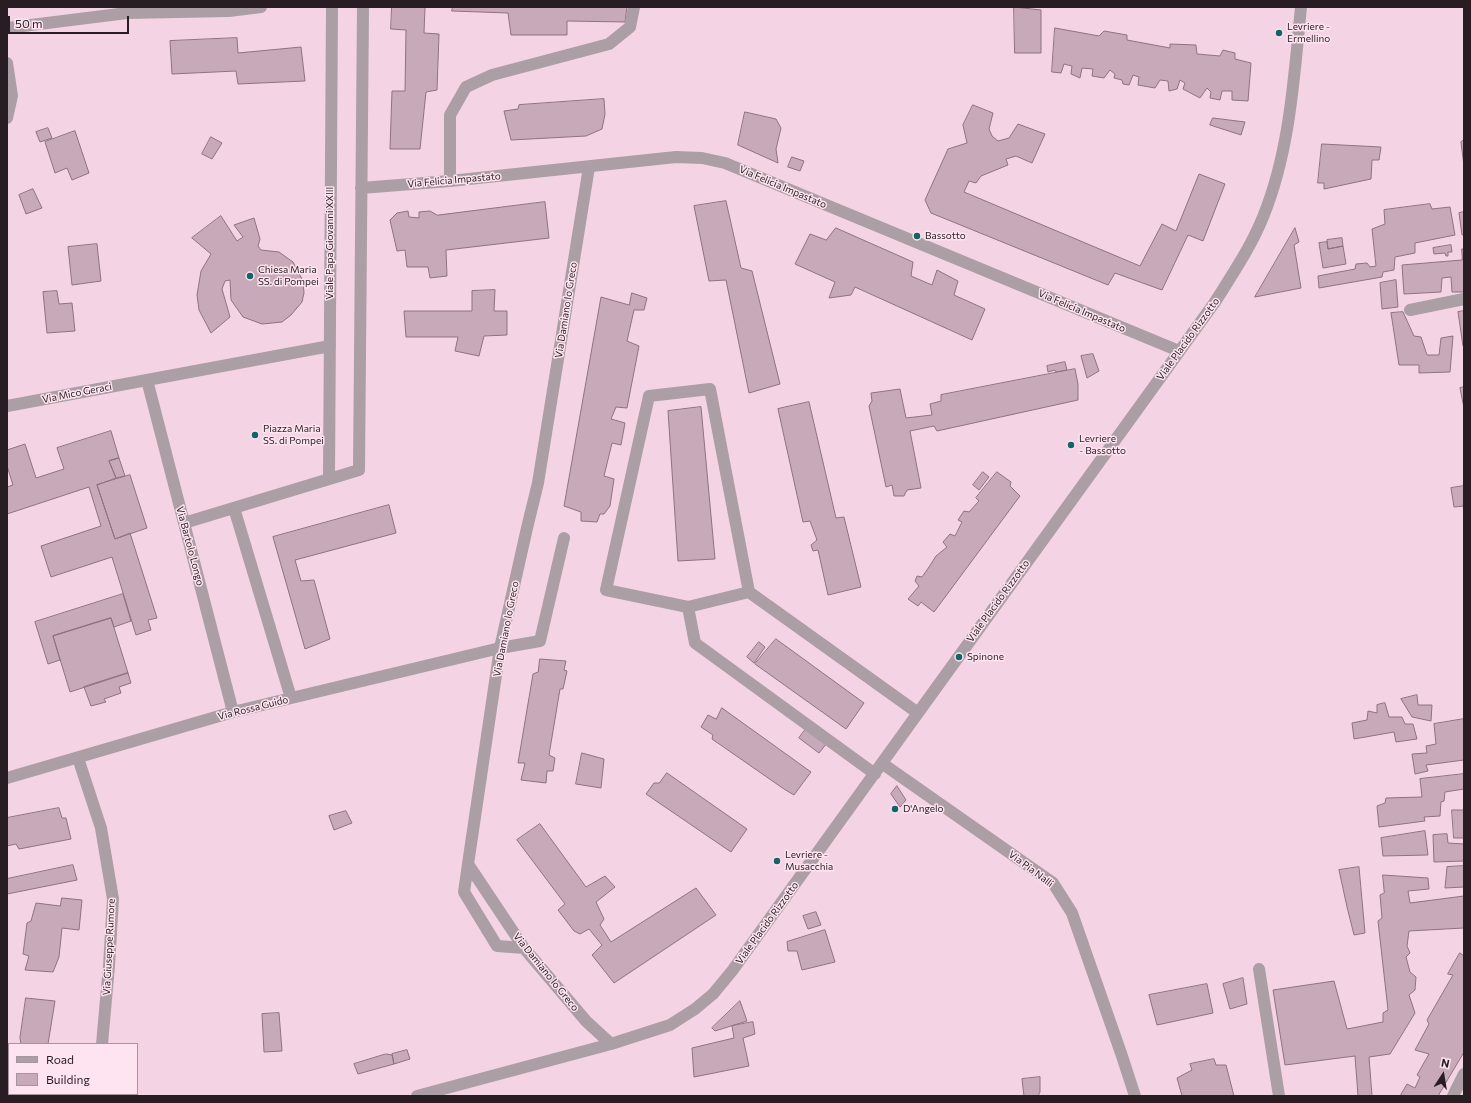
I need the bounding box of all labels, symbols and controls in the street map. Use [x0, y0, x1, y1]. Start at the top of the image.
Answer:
scale bar [10, 8, 131, 34]
text: 50 m [15, 16, 43, 30]
place label: Levriere - Ermellino [1287, 21, 1330, 44]
marker: Levriere - Ermellino [1274, 28, 1284, 38]
street label: Via Felicia Impastato [738, 163, 828, 211]
street label: Via Felicia Impastato [407, 170, 501, 190]
street label: Viale Papa Giovanni XXIII [324, 187, 336, 299]
place label: Bassotto [925, 230, 966, 242]
marker: Bassotto [912, 231, 922, 241]
street label: Via Damiano lo Greco [552, 261, 580, 359]
place label: Chiesa Maria SS. di Pompei [258, 264, 319, 288]
marker: Chiesa Maria SS. di Pompei [245, 271, 255, 281]
street label: Via Felicia Impastato [1037, 287, 1127, 335]
street label: Viale Placido Rizzotto [1154, 295, 1222, 383]
street label: Via Mico Geraci [41, 380, 113, 406]
place label: Piazza Maria SS. di Pompei [263, 423, 324, 446]
marker: Piazza Maria SS. di Pompei [250, 430, 260, 440]
place label: Levriere - Bassotto [1079, 433, 1126, 456]
marker: Levriere - Bassotto [1066, 440, 1076, 450]
street label: Via Bartolo Longo [174, 505, 206, 587]
street label: Viale Placido Rizzotto [964, 557, 1032, 645]
street label: Via Damiano lo Greco [491, 580, 521, 678]
place label: Spinone [967, 651, 1004, 663]
marker: Spinone [954, 652, 964, 662]
street label: Via Rossa Guido [216, 693, 290, 723]
place label: D'Angelo [903, 803, 944, 815]
marker: D'Angelo [890, 804, 900, 814]
street label: Via Pia Nalli [1006, 848, 1056, 890]
place label: Levriere - Musacchia [785, 849, 833, 872]
marker: Levriere - Musacchia [772, 856, 782, 866]
street label: Viale Placido Rizzotto [733, 879, 801, 967]
street label: Via Giuseppe Rumore [100, 898, 118, 996]
street label: Via Damiano lo Greco [511, 930, 581, 1014]
legend [8, 1043, 138, 1095]
text: Road [46, 1052, 74, 1066]
north arrow [1423, 1055, 1463, 1095]
text: N [1440, 1056, 1451, 1070]
text: Building [46, 1072, 90, 1086]

